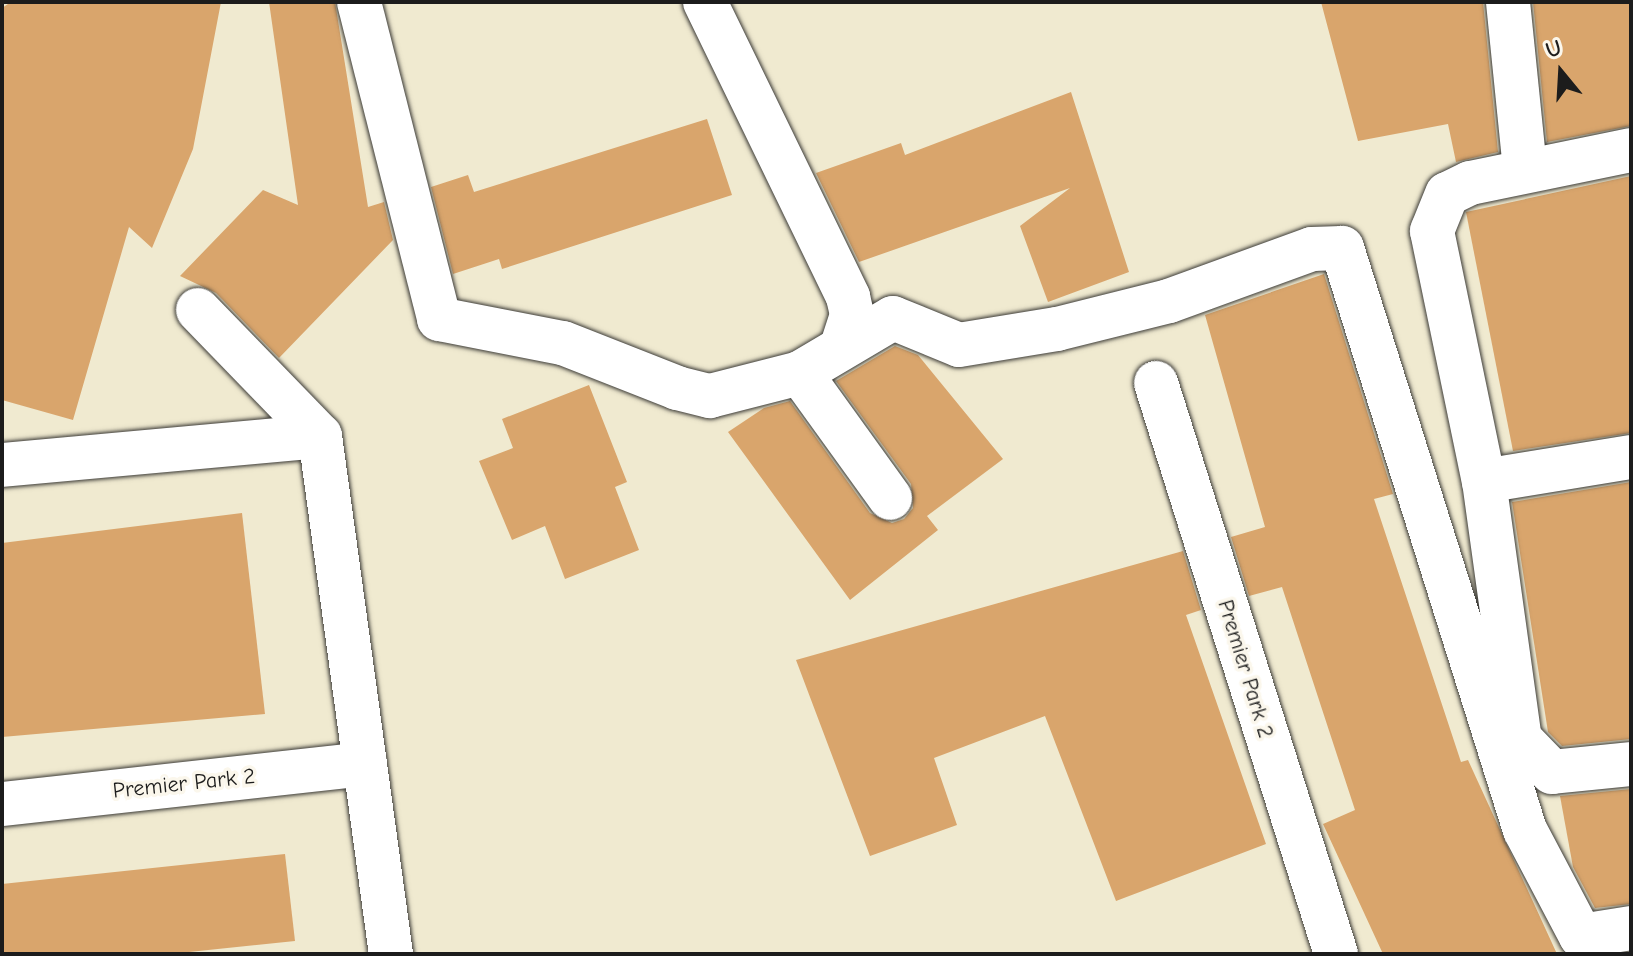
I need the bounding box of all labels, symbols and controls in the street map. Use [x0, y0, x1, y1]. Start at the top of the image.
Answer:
north arrow [1521, 32, 1601, 112]
text: U [1543, 35, 1565, 64]
street label: Premier Park 2 [1211, 597, 1279, 741]
street label: Premier Park 2 [112, 763, 256, 805]

